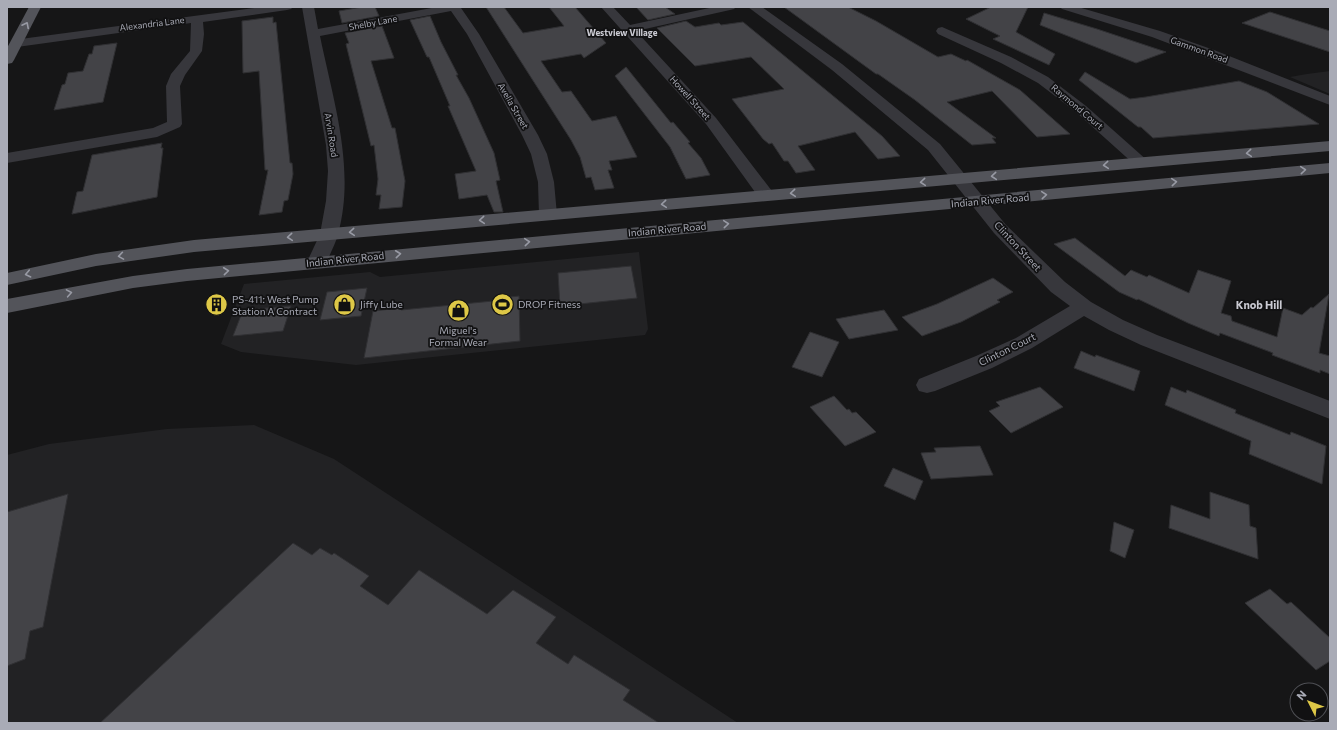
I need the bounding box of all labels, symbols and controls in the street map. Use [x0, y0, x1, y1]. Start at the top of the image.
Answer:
street label: Shelby Lane [348, 12, 398, 33]
street label: Alexandria Lane [119, 14, 185, 33]
one-way arrow [21, 22, 29, 29]
district label: Westview Village [587, 27, 658, 38]
street label: Gammon Road [1169, 34, 1229, 65]
street label: Howell Street [668, 73, 713, 122]
street label: Avella Street [496, 81, 531, 131]
street label: Raymond Court [1049, 82, 1106, 132]
street label: Arvin Road [323, 112, 340, 158]
one-way arrow [1246, 148, 1252, 157]
one-way arrow [1103, 161, 1109, 170]
one-way arrow [1300, 166, 1306, 175]
one-way arrow [991, 171, 997, 180]
one-way arrow [920, 177, 926, 186]
one-way arrow [1171, 178, 1177, 187]
one-way arrow [790, 188, 796, 197]
one-way arrow [1041, 190, 1047, 199]
street label: Indian River Road [950, 191, 1030, 209]
one-way arrow [660, 200, 667, 209]
one-way arrow [479, 216, 485, 225]
street label: Clinton Street [992, 219, 1044, 273]
street label: Indian River Road [627, 220, 707, 238]
one-way arrow [723, 220, 729, 229]
one-way arrow [349, 227, 355, 236]
one-way arrow [287, 233, 293, 242]
one-way arrow [524, 238, 530, 247]
street label: Indian River Road [305, 249, 385, 269]
one-way arrow [395, 250, 401, 259]
one-way arrow [118, 251, 124, 260]
one-way arrow [223, 267, 229, 276]
one-way arrow [25, 270, 31, 278]
one-way arrow [66, 290, 72, 298]
shop icon: Jiffy Lube [331, 291, 357, 317]
sports icon: DROP Fitness [490, 291, 516, 317]
building icon: PS-411: West Pump Station A Contract [203, 292, 229, 318]
place label: PS-411: West Pump Station A Contract [232, 293, 319, 317]
shop icon: Miguel's Formal Wear [445, 297, 471, 323]
place label: Jiffy Lube [360, 298, 403, 310]
place label: DROP Fitness [518, 298, 581, 310]
district label: Knob Hill [1236, 298, 1282, 311]
place label: Miguel's Formal Wear [429, 324, 487, 348]
street label: Clinton Court [977, 330, 1037, 368]
north arrow [1289, 682, 1329, 722]
text: N [1294, 688, 1309, 702]

